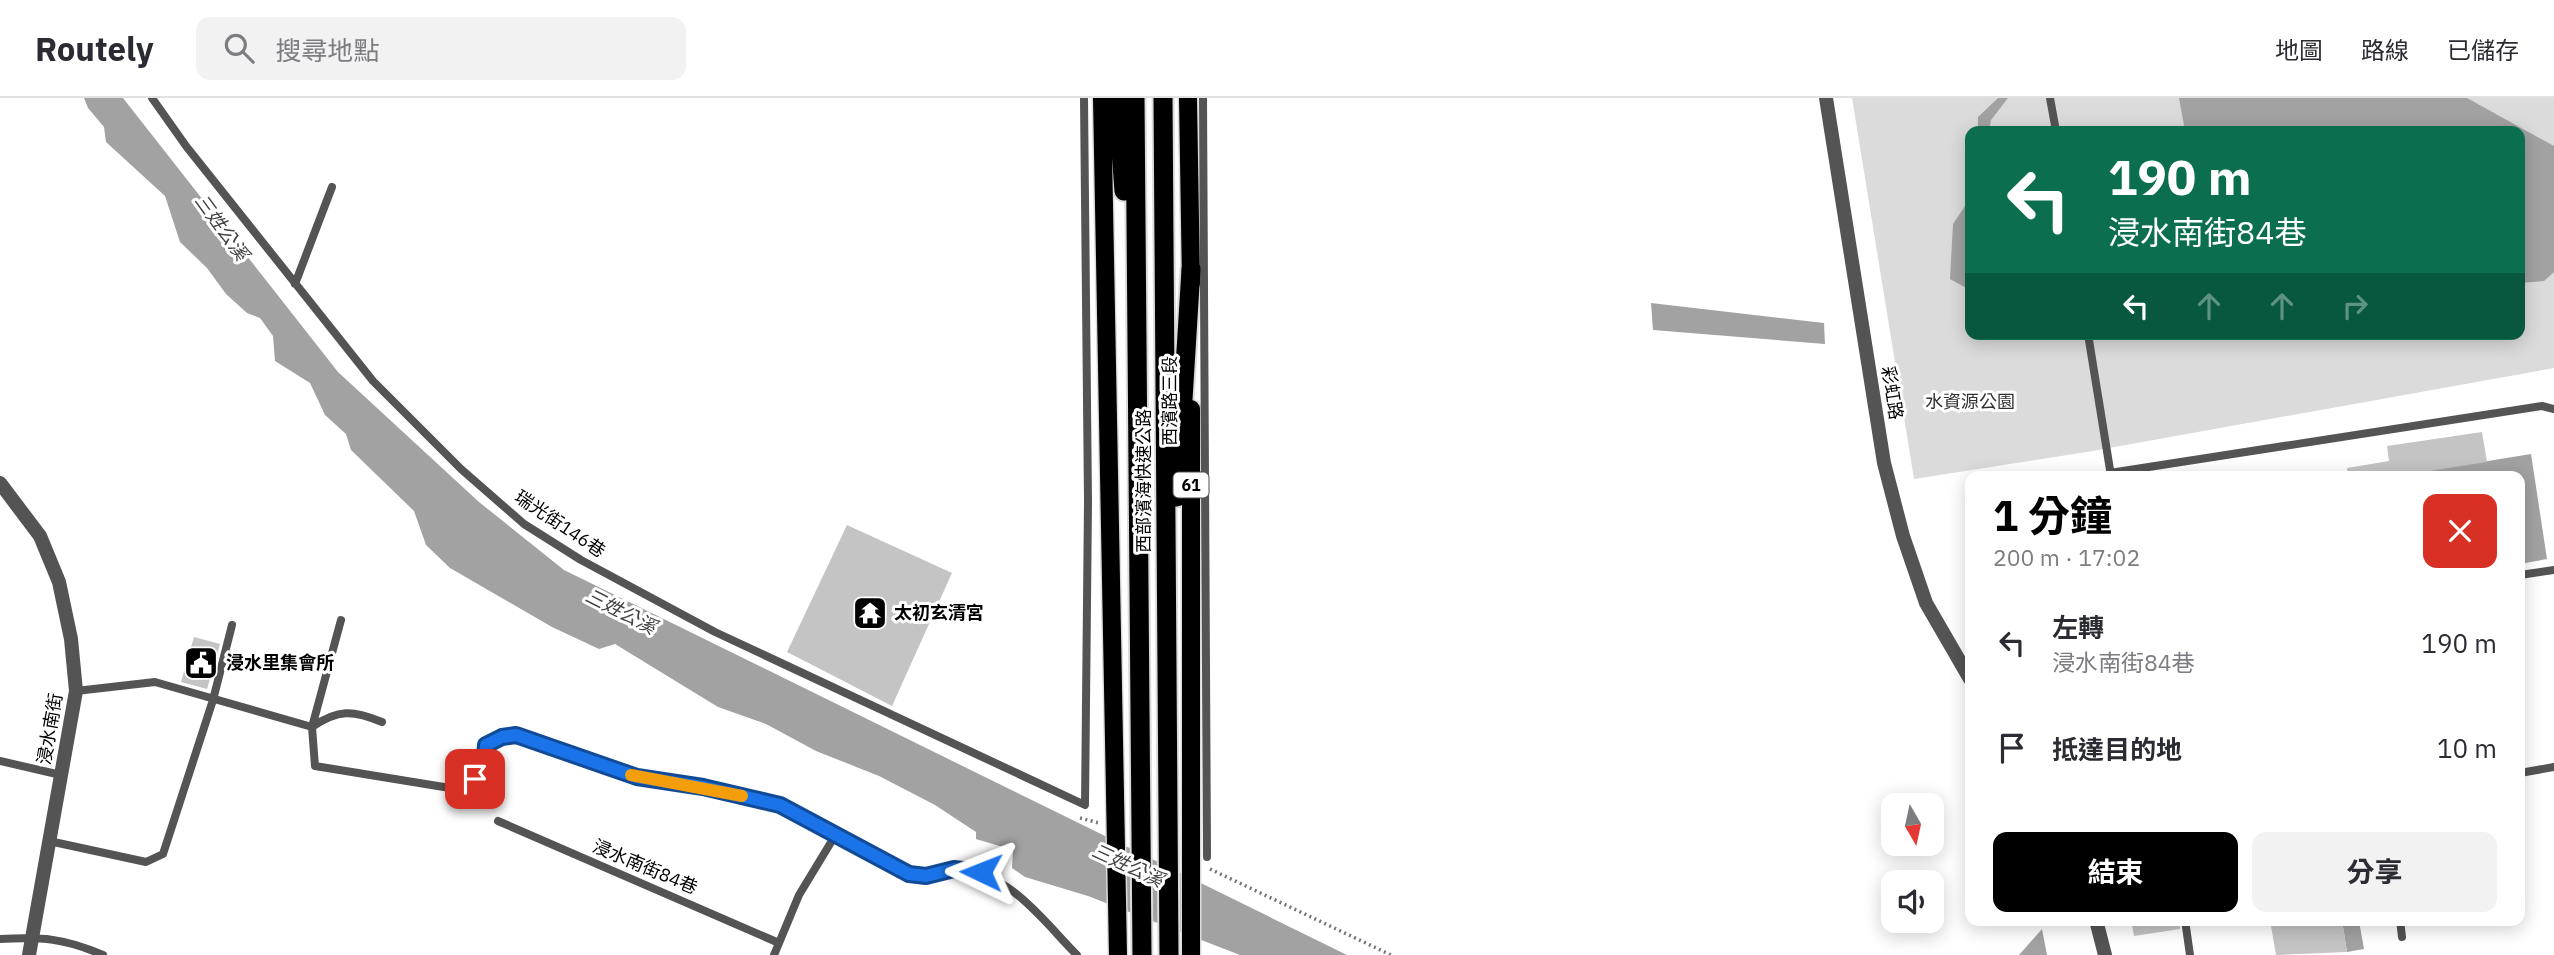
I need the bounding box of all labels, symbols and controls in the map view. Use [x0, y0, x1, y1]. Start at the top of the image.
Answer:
search box [196, 17, 686, 80]
text: Routely [35, 27, 154, 70]
icon: search [220, 29, 258, 67]
text: 搜尋地點 [276, 33, 380, 67]
text: 地圖 [2275, 34, 2323, 66]
text: 路線 [2361, 34, 2409, 66]
text: 已儲存 [2447, 34, 2519, 66]
text: 190 m [2108, 145, 2252, 208]
icon: left [1993, 154, 2084, 245]
water label: 三姓公溪 [190, 189, 256, 267]
text: 浸水南街84巷 [2108, 211, 2306, 253]
icon: left [2117, 287, 2155, 325]
icon: ahead [2190, 287, 2228, 325]
icon: ahead [2263, 287, 2301, 325]
icon: right [2336, 287, 2374, 325]
street label: 西濱路三段 [1158, 356, 1181, 446]
street label: 彩虹路 [1877, 364, 1908, 421]
park label: 水資源公園 [1925, 390, 2015, 413]
street label: 西部濱海快速公路 [1132, 409, 1155, 553]
road number: 61 [1174, 472, 1208, 498]
street label: 瑞光街146巷 [511, 485, 610, 562]
text: 1 分鐘 [1993, 488, 2112, 543]
button: close [2423, 494, 2497, 568]
text: 200 m · 17:02 [1993, 542, 2140, 572]
water label: 三姓公溪 [582, 583, 663, 640]
temple icon: 太初玄清宮 [851, 594, 889, 632]
place label: 太初玄清宮 [894, 601, 984, 624]
text: 左轉 [2052, 610, 2104, 644]
icon: left [1993, 624, 2031, 662]
text: 190 m [2421, 626, 2497, 660]
public building icon: 浸水里集會所 [182, 644, 220, 682]
text: 浸水南街84巷 [2052, 647, 2195, 677]
place label: 浸水里集會所 [226, 651, 334, 674]
street label: 浸水南街 [32, 691, 67, 766]
icon: arrive [1993, 729, 2031, 767]
text: 10 m [2437, 731, 2497, 765]
text: 抵達目的地 [2052, 732, 2182, 766]
pin [445, 749, 505, 809]
icon: arrive [456, 760, 494, 798]
north arrow [1881, 793, 1944, 856]
map controls [1881, 793, 1944, 933]
button: 結束 [1993, 832, 2238, 912]
button: 分享 [2252, 832, 2497, 912]
street label: 浸水南街84巷 [589, 834, 701, 899]
position arrow [944, 835, 1018, 909]
water label: 三姓公溪 [1088, 838, 1170, 893]
button: sound [1881, 870, 1944, 933]

